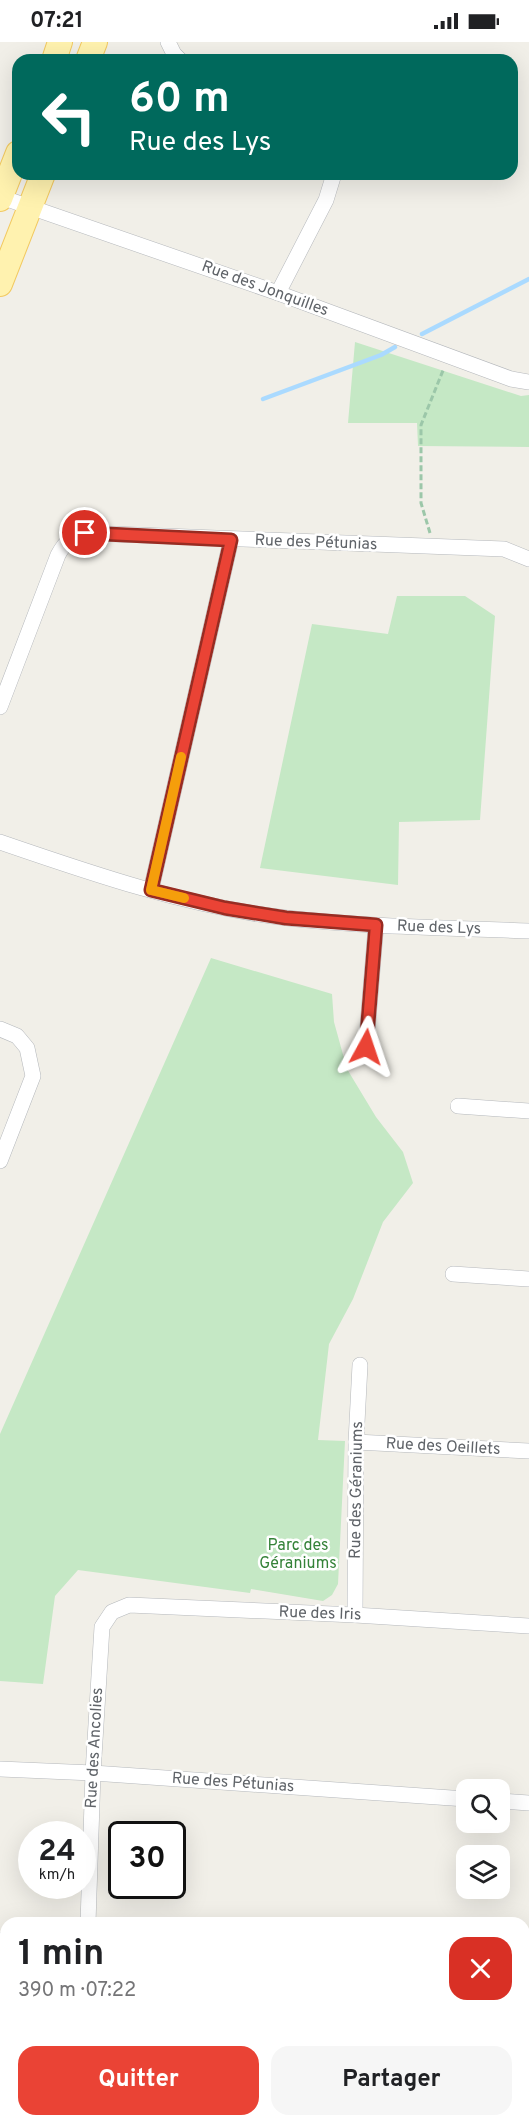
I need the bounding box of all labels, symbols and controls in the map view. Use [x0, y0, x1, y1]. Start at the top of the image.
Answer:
text: 07:21 [30, 8, 83, 35]
text: 60 m [129, 74, 230, 127]
icon: left [30, 78, 108, 156]
text: Rue des Lys [129, 126, 271, 160]
street label: Rue des Jonquilles [199, 257, 331, 321]
pin [59, 507, 110, 558]
icon: arrive [68, 516, 101, 549]
street label: Rue des Pétunias [254, 531, 378, 555]
street label: Rue des Lys [396, 917, 482, 939]
position arrow [334, 1015, 398, 1079]
street label: Rue des Géraniums [346, 1421, 368, 1559]
street label: Rue des Oeillets [385, 1434, 501, 1460]
park label: Parc des Géraniums [259, 1536, 337, 1574]
street label: Rue des Iris [278, 1603, 362, 1625]
street label: Rue des Ancolies [82, 1687, 108, 1809]
street label: Rue des Pétunias [171, 1769, 295, 1797]
map controls [456, 1779, 510, 1899]
button: search [456, 1779, 510, 1833]
speed limit sign: 30 [108, 1821, 186, 1899]
text: 24 [38, 1834, 76, 1871]
button: layers [456, 1845, 510, 1899]
text: km/h [39, 1866, 75, 1885]
text: 1 min [18, 1932, 104, 1978]
button: close [449, 1937, 512, 2000]
text: 390 m · 07:22 [18, 1978, 136, 2004]
button: Quitter [18, 2046, 259, 2115]
button: Partager [271, 2046, 512, 2115]

